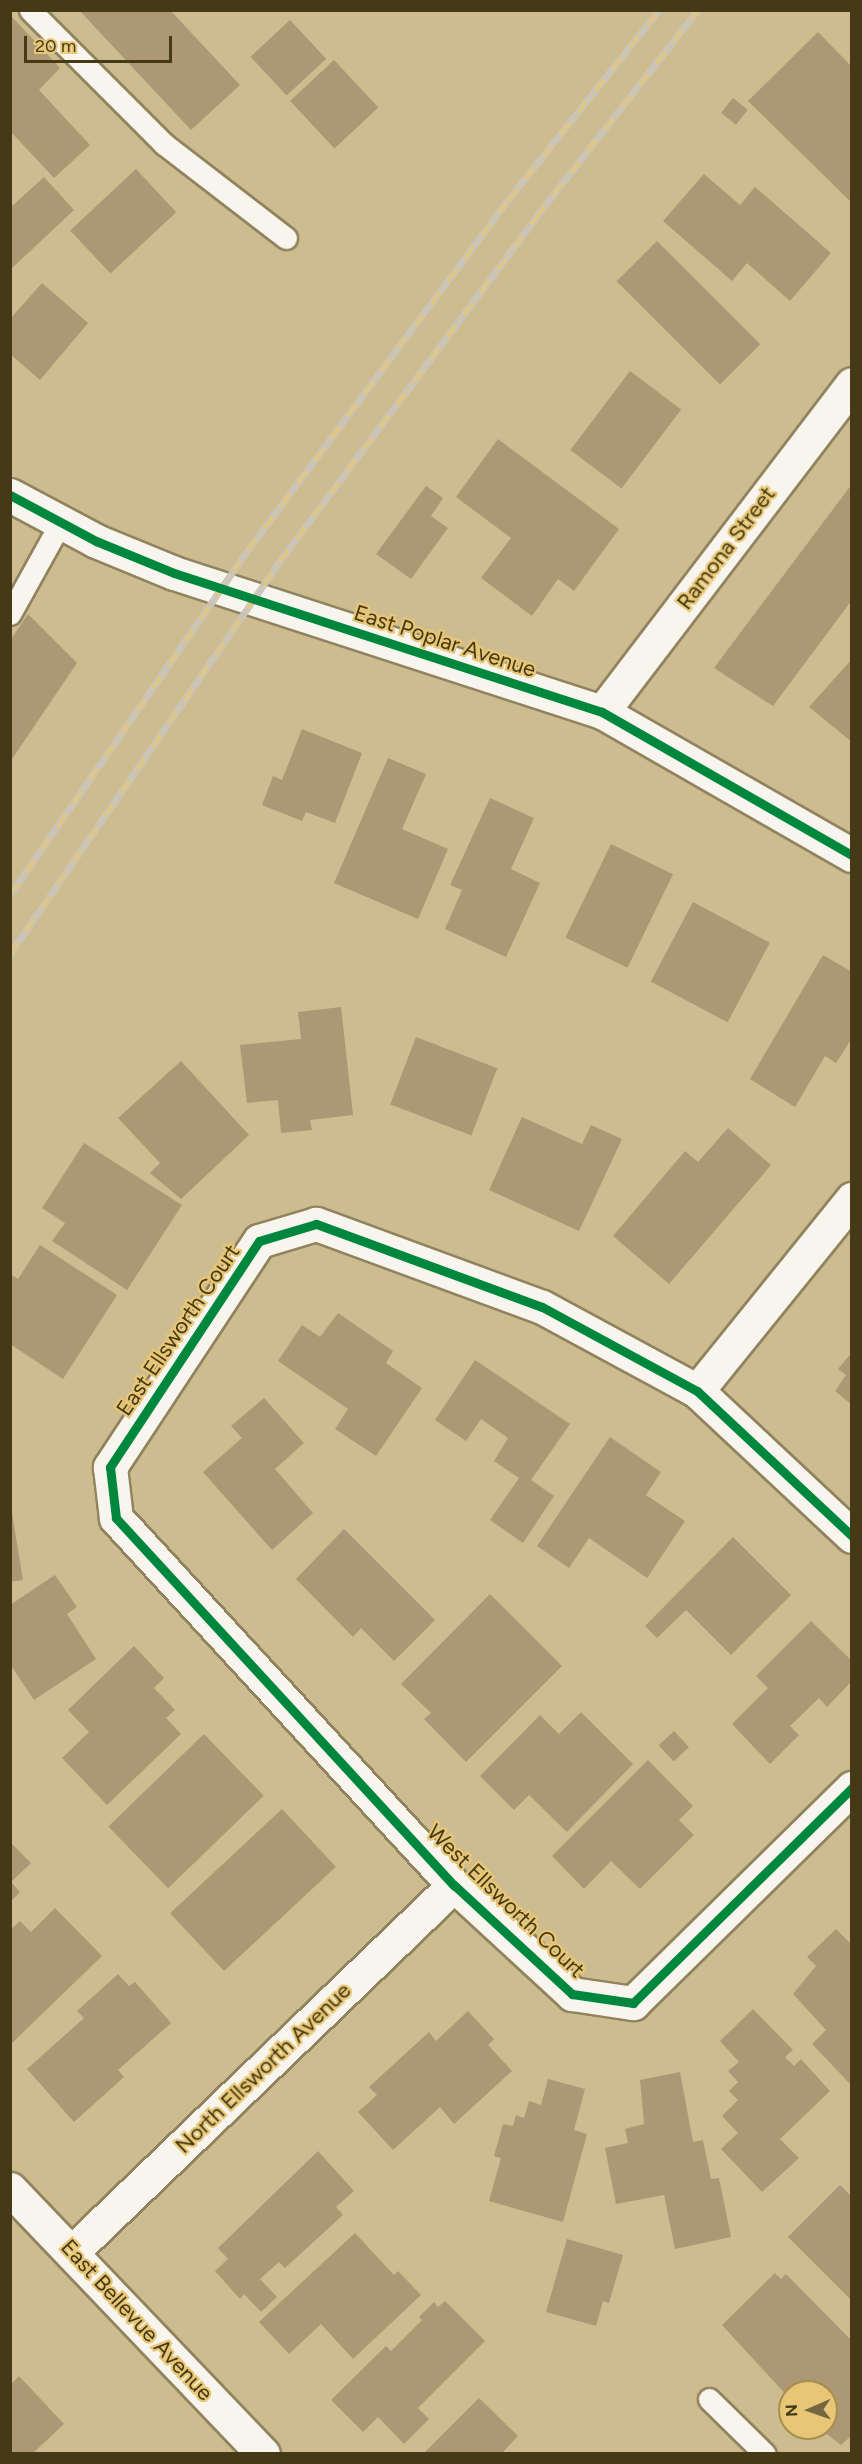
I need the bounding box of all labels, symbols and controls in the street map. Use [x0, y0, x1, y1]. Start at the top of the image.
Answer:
scale bar [27, 24, 176, 62]
text: 20 m [35, 35, 76, 57]
street label: Ramona Street [671, 481, 781, 615]
street label: East Poplar Avenue [351, 599, 539, 683]
street label: East Ellsworth Court [111, 1239, 245, 1421]
street label: West Ellsworth Court [422, 1819, 590, 1983]
street label: North Ellsworth Avenue [170, 1977, 356, 2159]
street label: East Bellevue Avenue [56, 2234, 218, 2406]
north arrow [778, 2380, 838, 2440]
text: N [782, 2404, 801, 2417]

